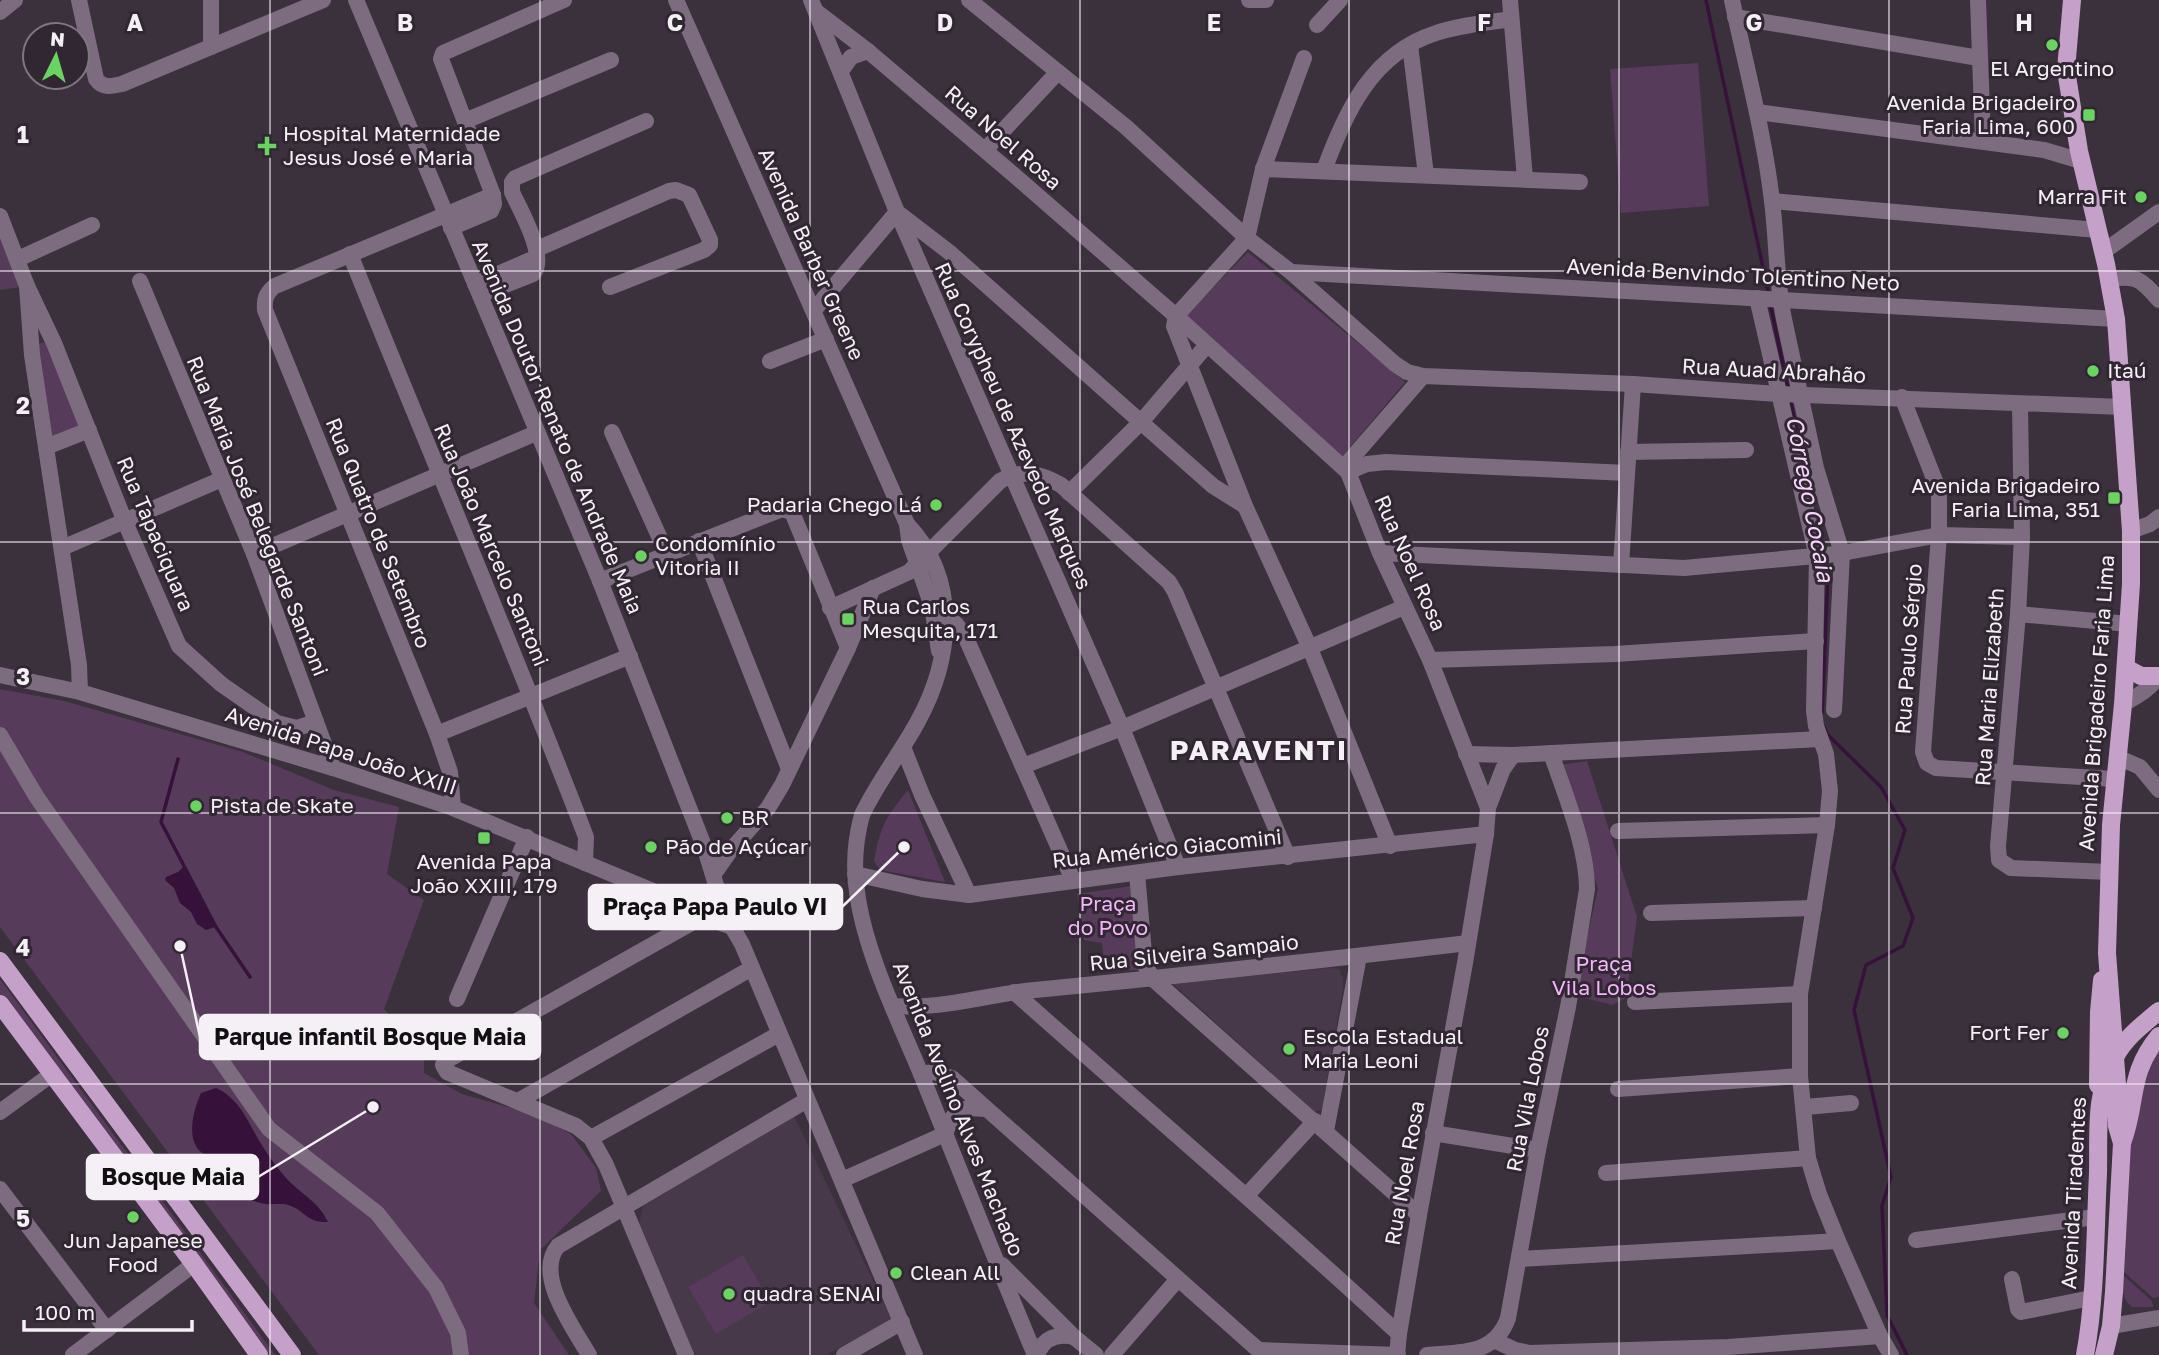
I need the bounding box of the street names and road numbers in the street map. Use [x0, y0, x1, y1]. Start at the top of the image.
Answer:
street label: Rua Noel Rosa [940, 80, 1067, 195]
street label: Avenida Barber Greene [753, 143, 871, 364]
street label: Avenida Doutor Renato de Andrade Maia [467, 235, 649, 618]
street label: Avenida Benvindo Tolentino Neto [1566, 252, 1900, 296]
street label: Rua Corypheu de Azevedo Marques [930, 258, 1098, 593]
street label: Rua Maria José Belegarde Santoni [182, 352, 334, 679]
street label: Rua Auad Abrahão [1681, 352, 1867, 388]
street label: Rua Quatro de Setembro [321, 414, 437, 652]
street label: Rua João Marcelo Santoni [429, 419, 555, 670]
street label: Rua Tapaciquara [112, 452, 200, 615]
street label: Rua Noel Rosa [1369, 491, 1452, 635]
street label: Avenida Brigadeiro Faria Lima [2073, 554, 2119, 852]
street label: Rua Paulo Sérgio [1889, 563, 1927, 735]
street label: Rua Maria Elizabeth [1969, 587, 2009, 787]
street label: Avenida Papa João XXIII [222, 700, 460, 800]
street label: Rua Américo Giacomini [1051, 823, 1283, 873]
street label: Rua Silveira Sampaio [1088, 928, 1300, 976]
street label: Avenida Avelino Alves Machado [888, 957, 1030, 1260]
street label: Rua Vila Lobos [1500, 1024, 1554, 1174]
street label: Avenida Tiradentes [2055, 1096, 2091, 1290]
street label: Rua Noel Rosa [1379, 1099, 1429, 1247]

